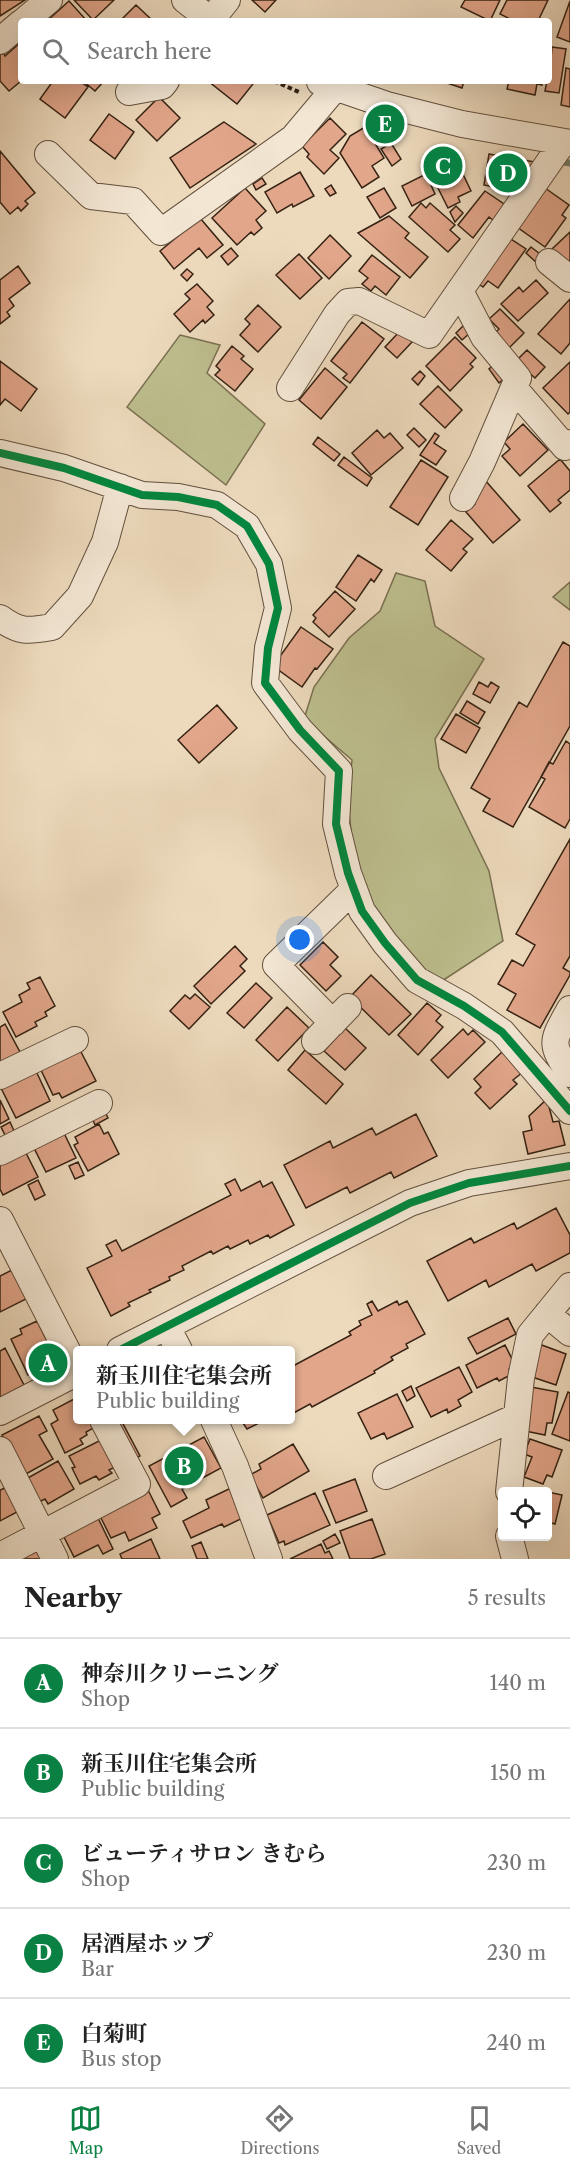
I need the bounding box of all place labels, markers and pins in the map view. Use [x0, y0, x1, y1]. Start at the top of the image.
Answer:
pin: E [366, 102, 404, 146]
pin: C [424, 144, 462, 188]
pin: D [488, 150, 528, 195]
pin: A [28, 1340, 68, 1386]
pin: B [164, 1444, 204, 1488]

